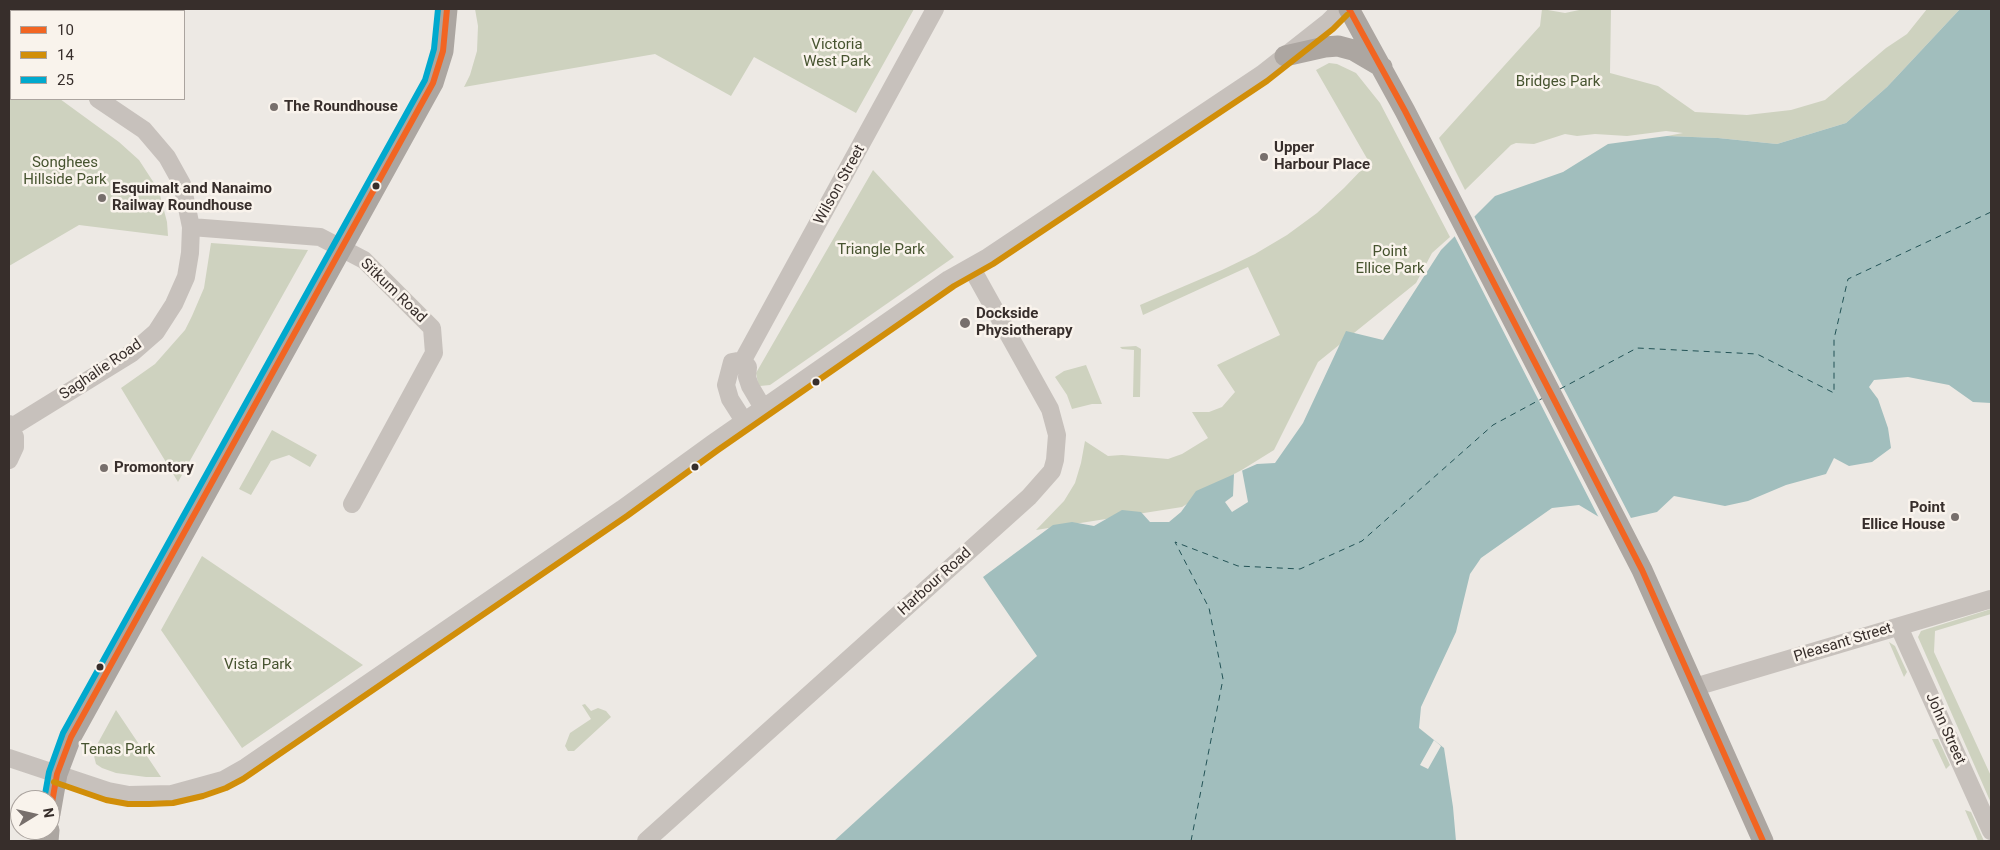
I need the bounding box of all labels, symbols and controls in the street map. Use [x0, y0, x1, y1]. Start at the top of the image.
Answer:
legend [10, 10, 185, 100]
text: 10 [57, 21, 74, 39]
park label: Victoria West Park [803, 36, 871, 71]
text: 14 [57, 46, 74, 64]
text: 25 [57, 71, 74, 89]
park label: Bridges Park [1516, 73, 1600, 91]
place label: The Roundhouse [284, 98, 398, 116]
marker: The Roundhouse [268, 101, 280, 113]
place label: Upper Harbour Place [1274, 139, 1370, 174]
street label: Wilson Street [811, 142, 869, 228]
marker: Upper Harbour Place [1258, 151, 1270, 163]
park label: Songhees Hillside Park [23, 154, 107, 189]
place label: Esquimalt and Nanaimo Railway Roundhouse [112, 180, 272, 215]
unlabelled marker [371, 181, 381, 191]
marker: Esquimalt and Nanaimo Railway Roundhouse [96, 192, 108, 204]
park label: Triangle Park [837, 241, 925, 259]
park label: Point Ellice Park [1355, 243, 1425, 278]
street label: Sitkum Road [356, 255, 430, 327]
place label: Dockside Physiotherapy [976, 305, 1073, 340]
marker: Dockside Physiotherapy [958, 316, 972, 330]
street label: Saghalie Road [56, 336, 146, 404]
unlabelled marker [811, 377, 821, 387]
place label: Promontory [114, 459, 194, 477]
marker: Promontory [98, 462, 110, 474]
unlabelled marker [690, 462, 700, 472]
place label: Point Ellice House [1862, 499, 1945, 534]
marker: Point Ellice House [1949, 511, 1961, 523]
street label: Harbour Road [895, 544, 975, 620]
street label: Pleasant Street [1792, 620, 1894, 666]
park label: Vista Park [224, 656, 292, 674]
unlabelled marker [95, 662, 105, 672]
street label: John Street [1921, 690, 1969, 768]
park label: Tenas Park [81, 741, 155, 759]
north arrow [10, 790, 60, 840]
text: N [40, 807, 58, 819]

